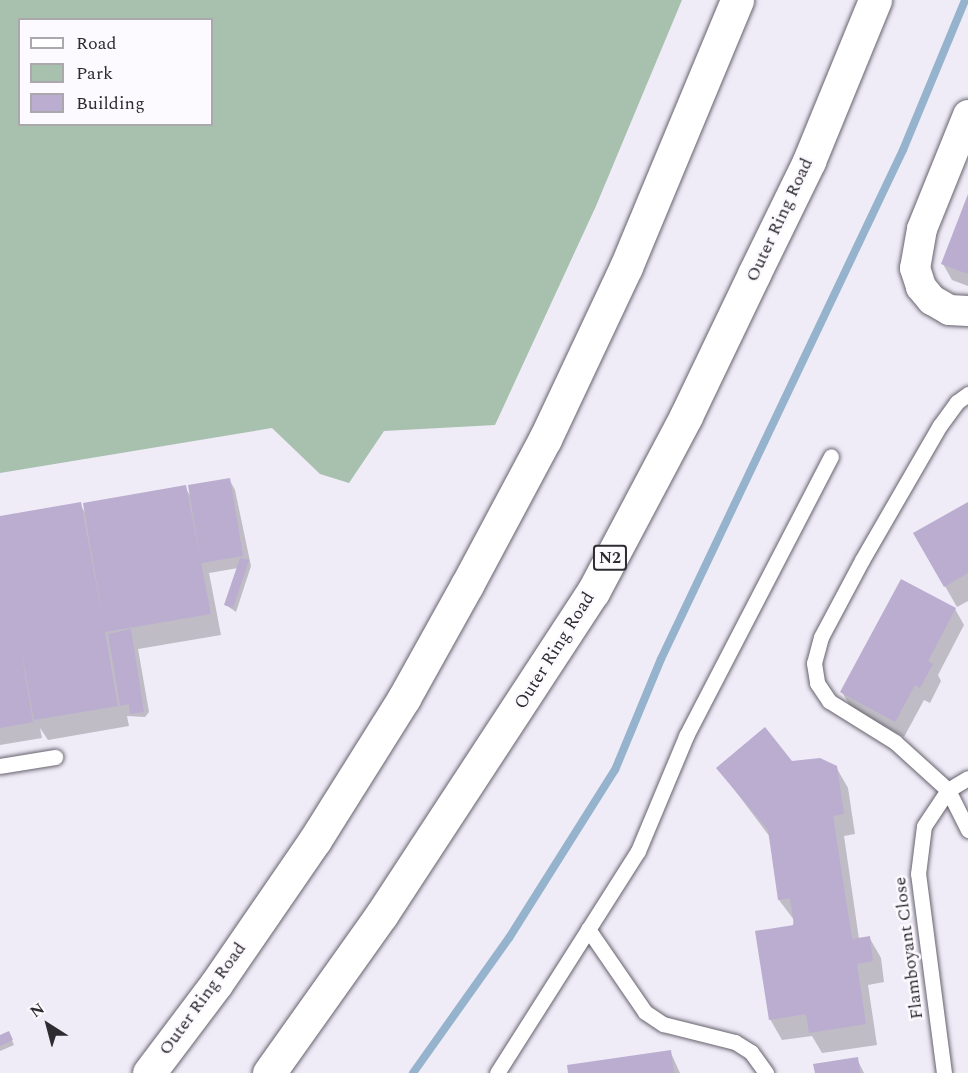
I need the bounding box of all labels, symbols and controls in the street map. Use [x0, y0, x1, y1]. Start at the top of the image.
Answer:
legend [18, 18, 213, 126]
text: Road [76, 30, 117, 57]
text: Park [76, 60, 113, 87]
text: Building [76, 90, 145, 117]
street label: Outer Ring Road [742, 155, 818, 285]
road number: N2 [592, 545, 628, 571]
street label: Outer Ring Road [510, 588, 600, 714]
street label: Flamboyant Close [890, 876, 928, 1020]
street label: Outer Ring Road [155, 938, 251, 1060]
north arrow [18, 995, 78, 1055]
text: N [25, 997, 50, 1024]

